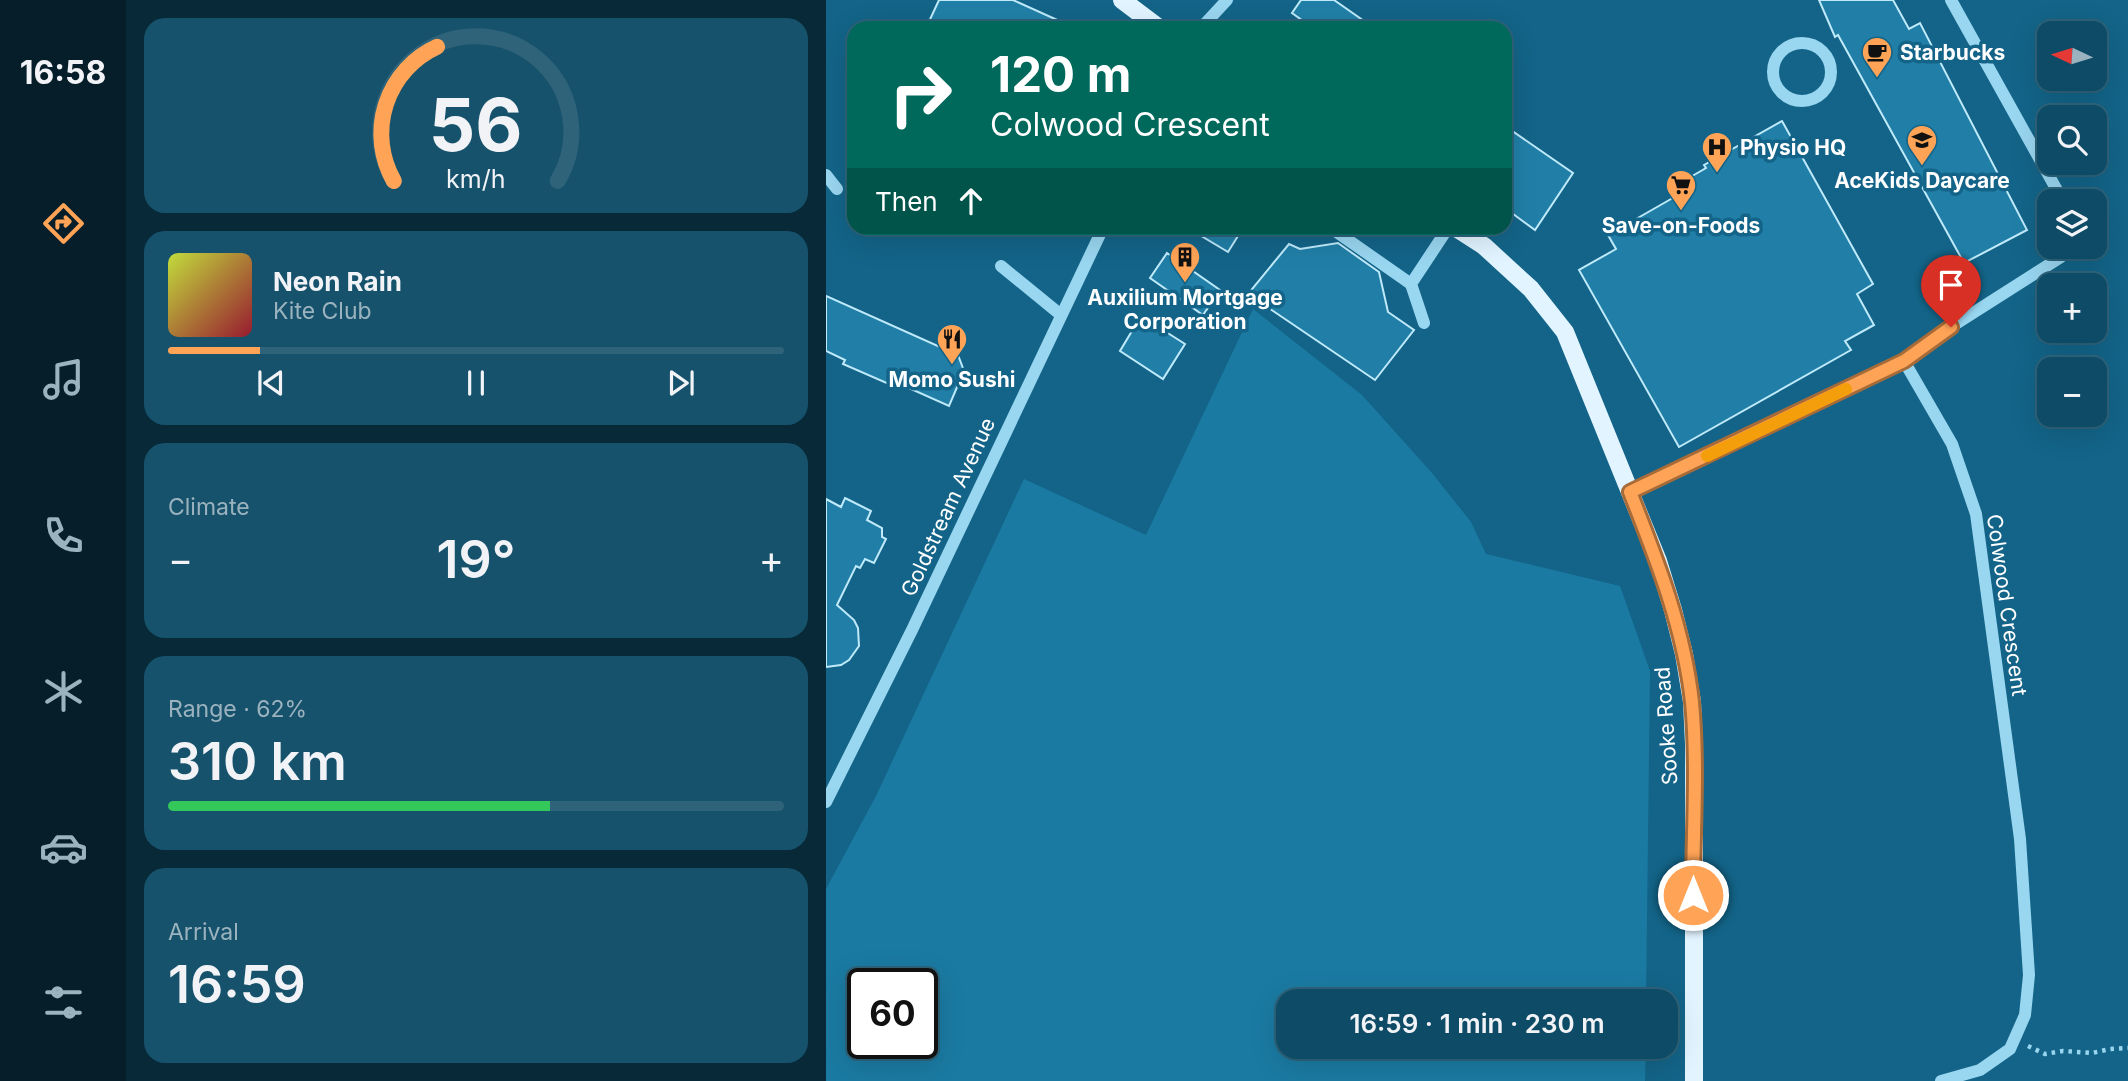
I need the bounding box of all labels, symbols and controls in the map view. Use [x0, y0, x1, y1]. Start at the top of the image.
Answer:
north arrow [2037, 21, 2107, 91]
map controls [2037, 21, 2107, 427]
cafe icon: Starbucks [1860, 35, 1894, 79]
place label: Starbucks [1900, 40, 2005, 65]
text: 120 m [990, 45, 1131, 104]
icon: right [875, 49, 966, 140]
text: 16:58 [20, 53, 106, 92]
text: 56 [429, 81, 523, 170]
text: Colwood Crescent [990, 105, 1270, 144]
button: search [2037, 105, 2107, 175]
school or university icon: AceKids Daycare [1905, 123, 1939, 167]
hospital icon: Physio HQ [1700, 130, 1734, 174]
place label: Physio HQ [1740, 135, 1846, 160]
text: km/h [446, 164, 506, 194]
supermarket icon: Save-on-Foods [1664, 168, 1698, 212]
place label: AceKids Daycare [1834, 168, 2010, 193]
icon: ahead [952, 182, 990, 220]
text: Then [875, 186, 938, 217]
button: layers [2037, 189, 2107, 259]
icon: directions [39, 199, 88, 248]
place label: Save-on-Foods [1602, 213, 1760, 238]
building icon: Auxilium Mortgage Corporation [1168, 240, 1202, 284]
pin [1921, 255, 1981, 327]
text: Neon Rain [273, 266, 402, 297]
icon: arrive [1932, 266, 1970, 304]
button: + [2037, 273, 2107, 343]
place label: Auxilium Mortgage Corporation [1087, 285, 1283, 334]
text: Kite Club [273, 297, 372, 325]
restaurant icon: Momo Sushi [935, 322, 969, 366]
icon: music [39, 355, 88, 404]
button: − [2037, 357, 2107, 427]
icon: previous [252, 364, 290, 402]
icon: pause [457, 364, 495, 402]
icon: next [662, 364, 700, 402]
place label: Momo Sushi [889, 367, 1015, 392]
street label: Goldstream Avenue [896, 414, 1000, 600]
text: Climate [168, 493, 250, 521]
icon: phone [39, 511, 88, 560]
street label: Colwood Crescent [1982, 512, 2032, 698]
text: 19° [436, 528, 516, 591]
text: − [168, 536, 193, 582]
text: + [759, 536, 784, 582]
street label: Sooke Road [1649, 666, 1683, 786]
icon: climate [39, 667, 88, 716]
text: Range · 62% [168, 695, 307, 723]
text: 310 km [168, 730, 347, 793]
icon: car [39, 823, 88, 872]
position arrow [1656, 858, 1730, 932]
text: Arrival [168, 918, 239, 946]
text: 16:59 [168, 953, 306, 1016]
speed limit sign: 60 [847, 968, 938, 1059]
icon: filters [39, 978, 88, 1027]
text: 16:59 · 1 min · 230 m [1349, 1008, 1605, 1039]

